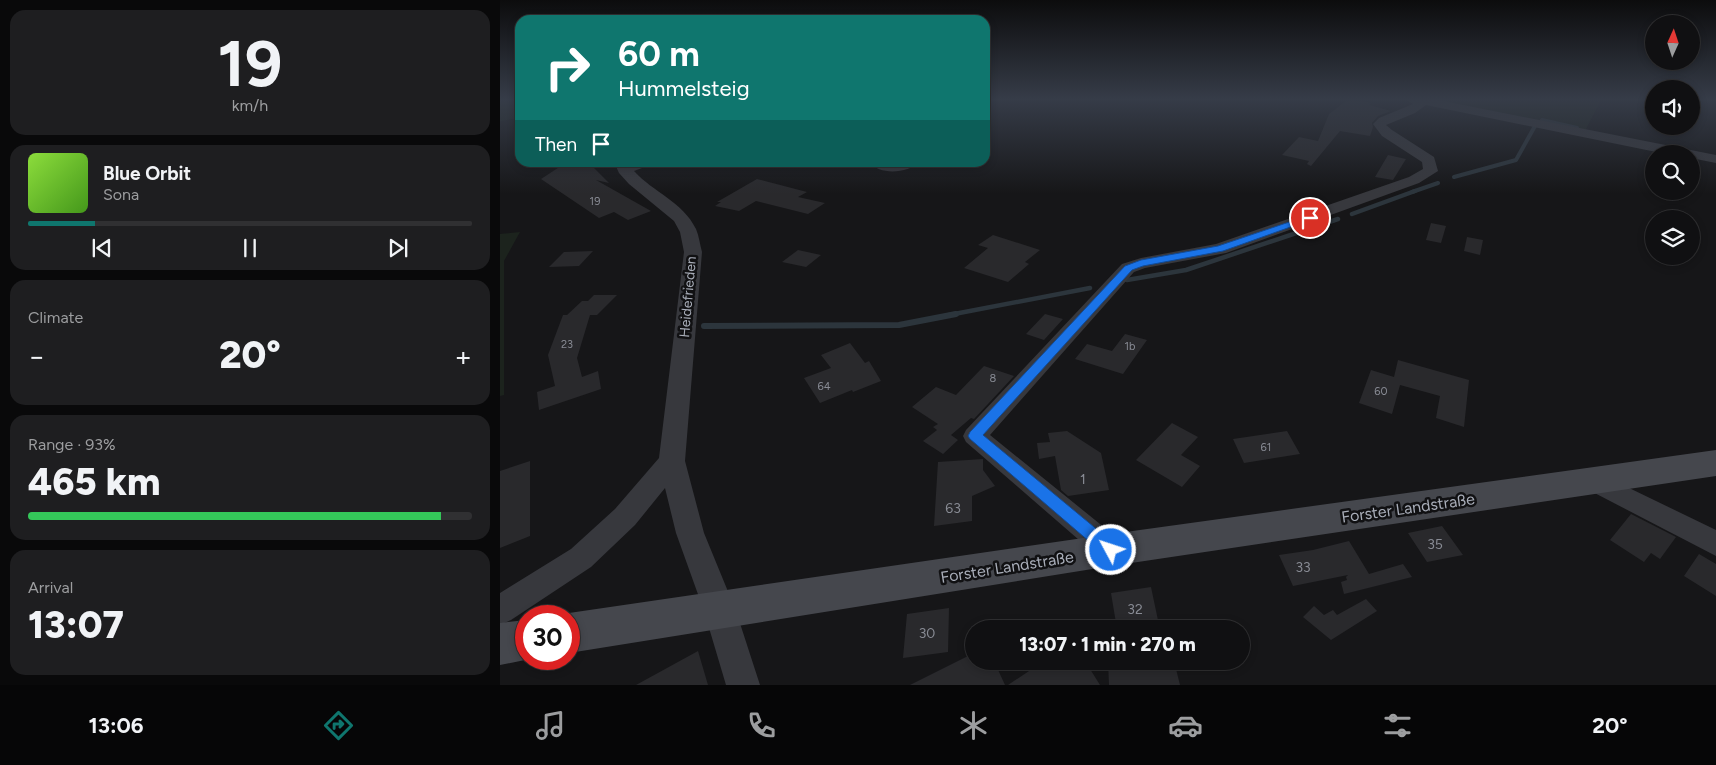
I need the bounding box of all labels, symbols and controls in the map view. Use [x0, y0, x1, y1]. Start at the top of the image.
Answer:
north arrow [1645, 15, 1700, 70]
map controls [1645, 15, 1700, 265]
text: 19 [217, 24, 283, 102]
text: 60 m [618, 33, 700, 75]
icon: right [535, 35, 600, 100]
text: Hummelsteig [618, 75, 750, 102]
button: sound [1645, 80, 1700, 135]
text: km/h [232, 96, 268, 115]
icon: arrive [587, 130, 615, 158]
text: Then [535, 133, 577, 156]
button: search [1645, 145, 1700, 200]
text: Blue Orbit [103, 162, 191, 185]
text: Sona [103, 185, 139, 204]
house number: 19 [590, 195, 600, 208]
pin [1289, 197, 1331, 239]
icon: arrive [1296, 204, 1324, 232]
button: layers [1645, 210, 1700, 265]
icon: previous [88, 234, 116, 262]
icon: pause [236, 234, 264, 262]
icon: next [384, 234, 412, 262]
street label: Heidefrieden [676, 255, 700, 338]
text: Climate [28, 308, 83, 327]
text: 20° [219, 332, 281, 378]
house number: 23 [561, 338, 573, 351]
text: − [28, 339, 45, 373]
text: + [455, 339, 472, 373]
house number: 1b [1125, 340, 1136, 353]
house number: 8 [990, 372, 997, 385]
house number: 64 [817, 380, 831, 393]
house number: 60 [1374, 385, 1388, 398]
text: Range · 93% [28, 435, 116, 454]
house number: 61 [1261, 441, 1271, 454]
text: 465 km [28, 459, 160, 505]
house number: 1 [1080, 471, 1086, 488]
street label: Forster Landstraße [1340, 489, 1476, 527]
house number: 63 [945, 500, 961, 517]
position arrow [1084, 523, 1136, 575]
house number: 35 [1427, 536, 1443, 553]
street label: Forster Landstraße [939, 547, 1075, 587]
house number: 33 [1295, 559, 1311, 576]
text: Arrival [28, 578, 73, 597]
house number: 32 [1127, 601, 1143, 618]
text: 13:07 [28, 602, 124, 648]
speed limit sign: 30 [515, 605, 580, 670]
house number: 30 [919, 625, 935, 642]
text: 13:07 · 1 min · 270 m [1019, 633, 1196, 656]
icon: directions [321, 708, 356, 743]
icon: music [533, 708, 568, 743]
icon: phone [744, 708, 779, 743]
icon: climate [956, 708, 991, 743]
icon: car [1168, 708, 1203, 743]
icon: filters [1380, 708, 1415, 743]
text: 13:06 [88, 712, 144, 739]
text: 20° [1592, 712, 1628, 739]

